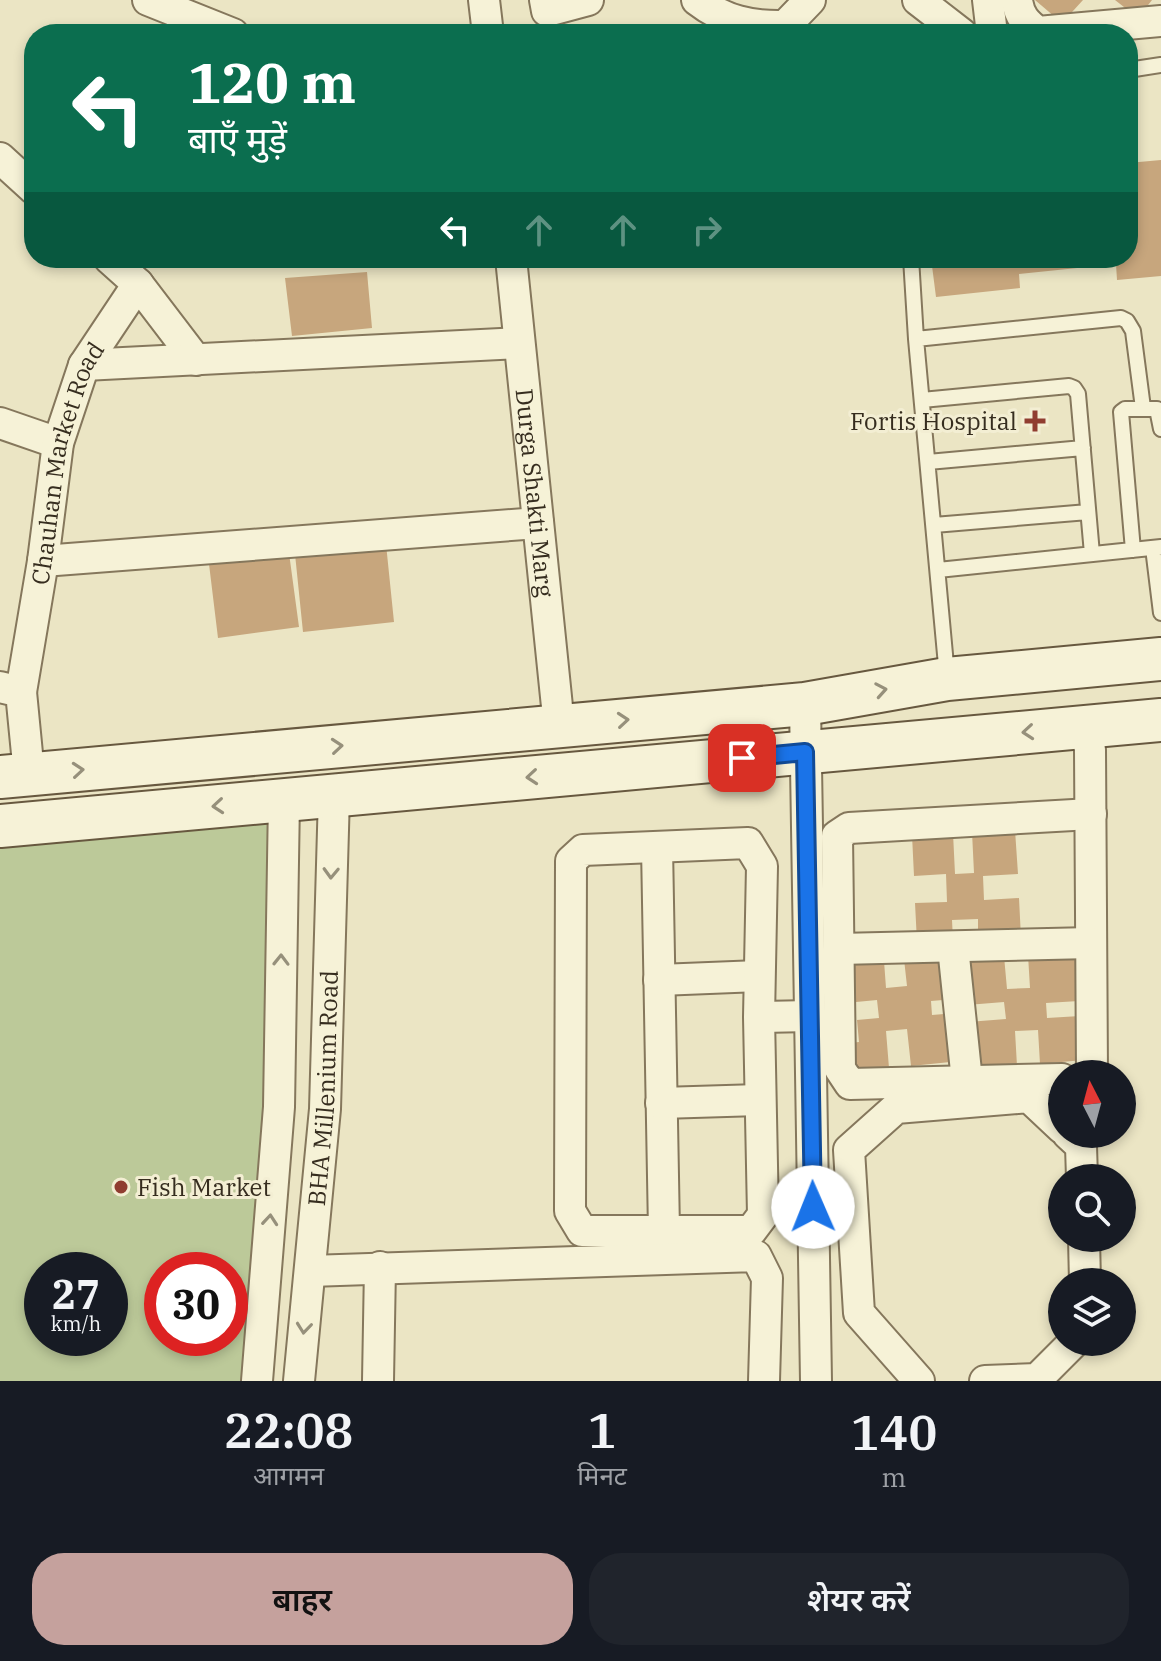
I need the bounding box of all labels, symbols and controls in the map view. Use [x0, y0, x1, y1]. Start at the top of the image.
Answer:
text: 120 m [188, 46, 356, 118]
icon: left [56, 56, 160, 160]
text: बाएँ मुड़ें [188, 116, 287, 163]
icon: left [433, 208, 477, 252]
icon: ahead [517, 208, 561, 252]
icon: ahead [601, 208, 645, 252]
icon: right [685, 208, 729, 252]
street label: Chauhan Market Road [23, 335, 111, 587]
street label: Durga Shakti Marg [508, 387, 562, 599]
place label: Fortis Hospital [850, 405, 1017, 437]
marker: Fortis Hospital [1024, 410, 1046, 432]
one-way arrow [875, 683, 888, 700]
one-way arrow [617, 712, 630, 729]
pin [708, 724, 776, 792]
one-way arrow [1021, 724, 1034, 741]
icon: arrive [720, 736, 764, 780]
one-way arrow [331, 738, 344, 755]
one-way arrow [72, 762, 85, 779]
one-way arrow [525, 769, 538, 786]
one-way arrow [211, 798, 224, 815]
one-way arrow [323, 867, 340, 880]
one-way arrow [273, 953, 290, 966]
street label: BHA Millenium Road [300, 970, 345, 1207]
north arrow [1048, 1060, 1136, 1148]
map controls [1048, 1060, 1136, 1356]
button: search [1048, 1164, 1136, 1252]
position arrow [771, 1165, 855, 1249]
place label: Fish Market [137, 1171, 271, 1203]
marker: Fish Market [112, 1178, 130, 1196]
one-way arrow [261, 1213, 278, 1226]
speed limit sign: 30 [144, 1252, 248, 1356]
text: 27 [52, 1268, 100, 1320]
button: layers [1048, 1268, 1136, 1356]
text: km/h [51, 1310, 101, 1337]
one-way arrow [296, 1322, 313, 1335]
text: 22:08 [224, 1399, 353, 1461]
text: 1 [588, 1399, 616, 1461]
text: 140 [851, 1401, 937, 1463]
text: आगमन [253, 1458, 324, 1492]
text: मिनट [577, 1458, 627, 1492]
text: m [882, 1460, 906, 1494]
button: बाहर [32, 1553, 573, 1645]
button: शेयर करें [589, 1553, 1129, 1645]

